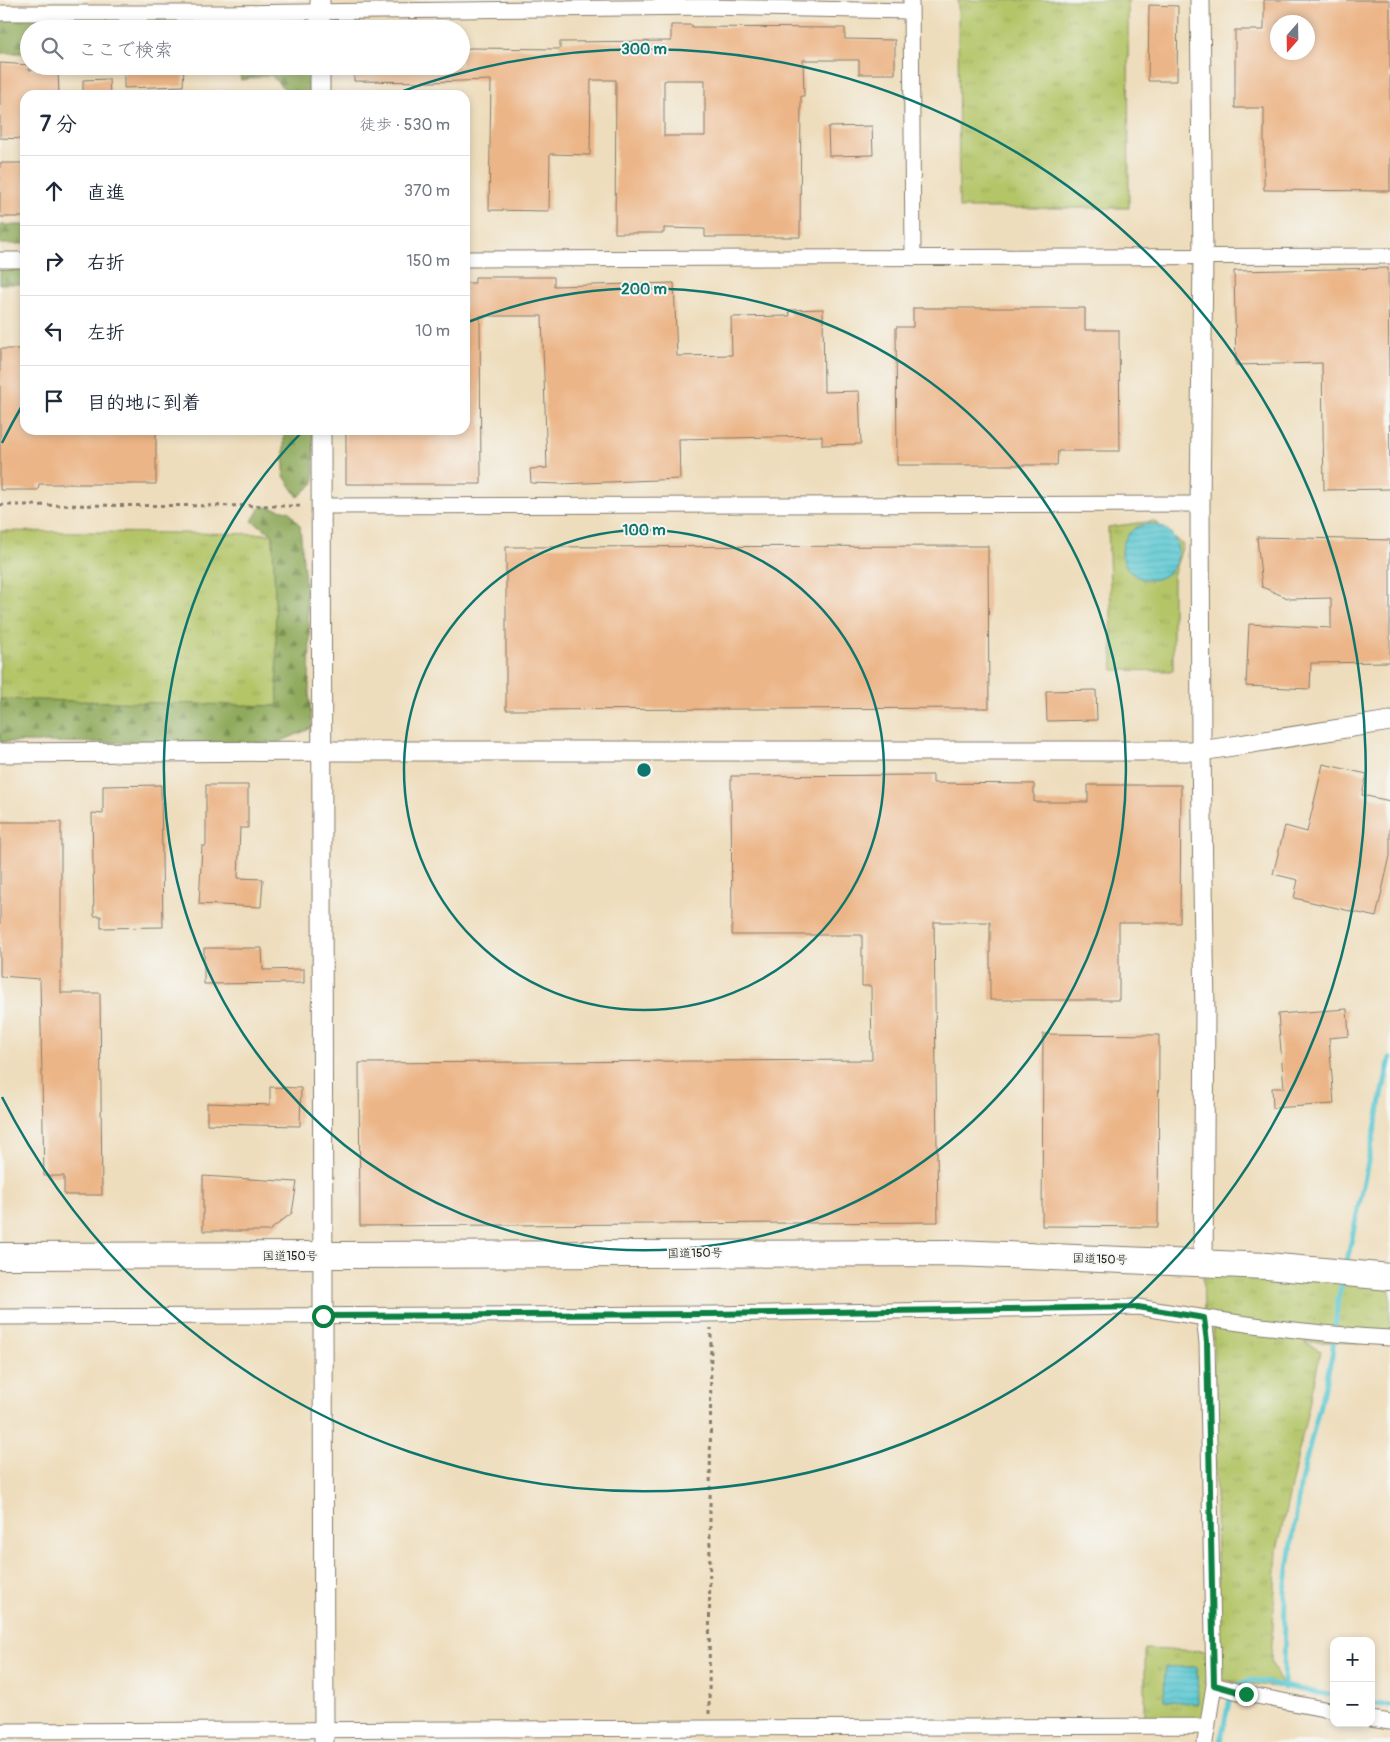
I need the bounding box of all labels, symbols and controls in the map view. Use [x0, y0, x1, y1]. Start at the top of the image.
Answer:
north arrow [1270, 15, 1315, 60]
search box [20, 20, 470, 75]
icon: search [38, 34, 66, 62]
text: ここで検索 [78, 38, 173, 62]
text: 300 m [621, 40, 667, 59]
text: 7 分 [40, 111, 77, 138]
text: 徒歩 · 530 m [360, 115, 450, 135]
icon: ahead [40, 177, 68, 205]
text: 直進 [87, 181, 125, 205]
text: 370 m [404, 181, 450, 201]
icon: right [40, 247, 68, 275]
text: 右折 [87, 251, 125, 275]
text: 150 m [406, 251, 450, 271]
text: 200 m [621, 280, 667, 299]
icon: left [40, 317, 68, 345]
text: 左折 [87, 321, 125, 345]
text: 10 m [415, 321, 450, 341]
icon: arrive [40, 387, 68, 415]
text: 目的地に到着 [87, 391, 201, 415]
text: 100 m [623, 521, 665, 540]
centre of rings [635, 761, 653, 779]
street label: 国道150号 [667, 1246, 723, 1261]
street label: 国道150号 [262, 1249, 318, 1264]
street label: 国道150号 [1072, 1251, 1128, 1268]
route start [312, 1305, 335, 1328]
map controls [1330, 1637, 1375, 1727]
button: + [1330, 1637, 1375, 1682]
button: − [1330, 1682, 1375, 1727]
route end [1235, 1683, 1258, 1706]

